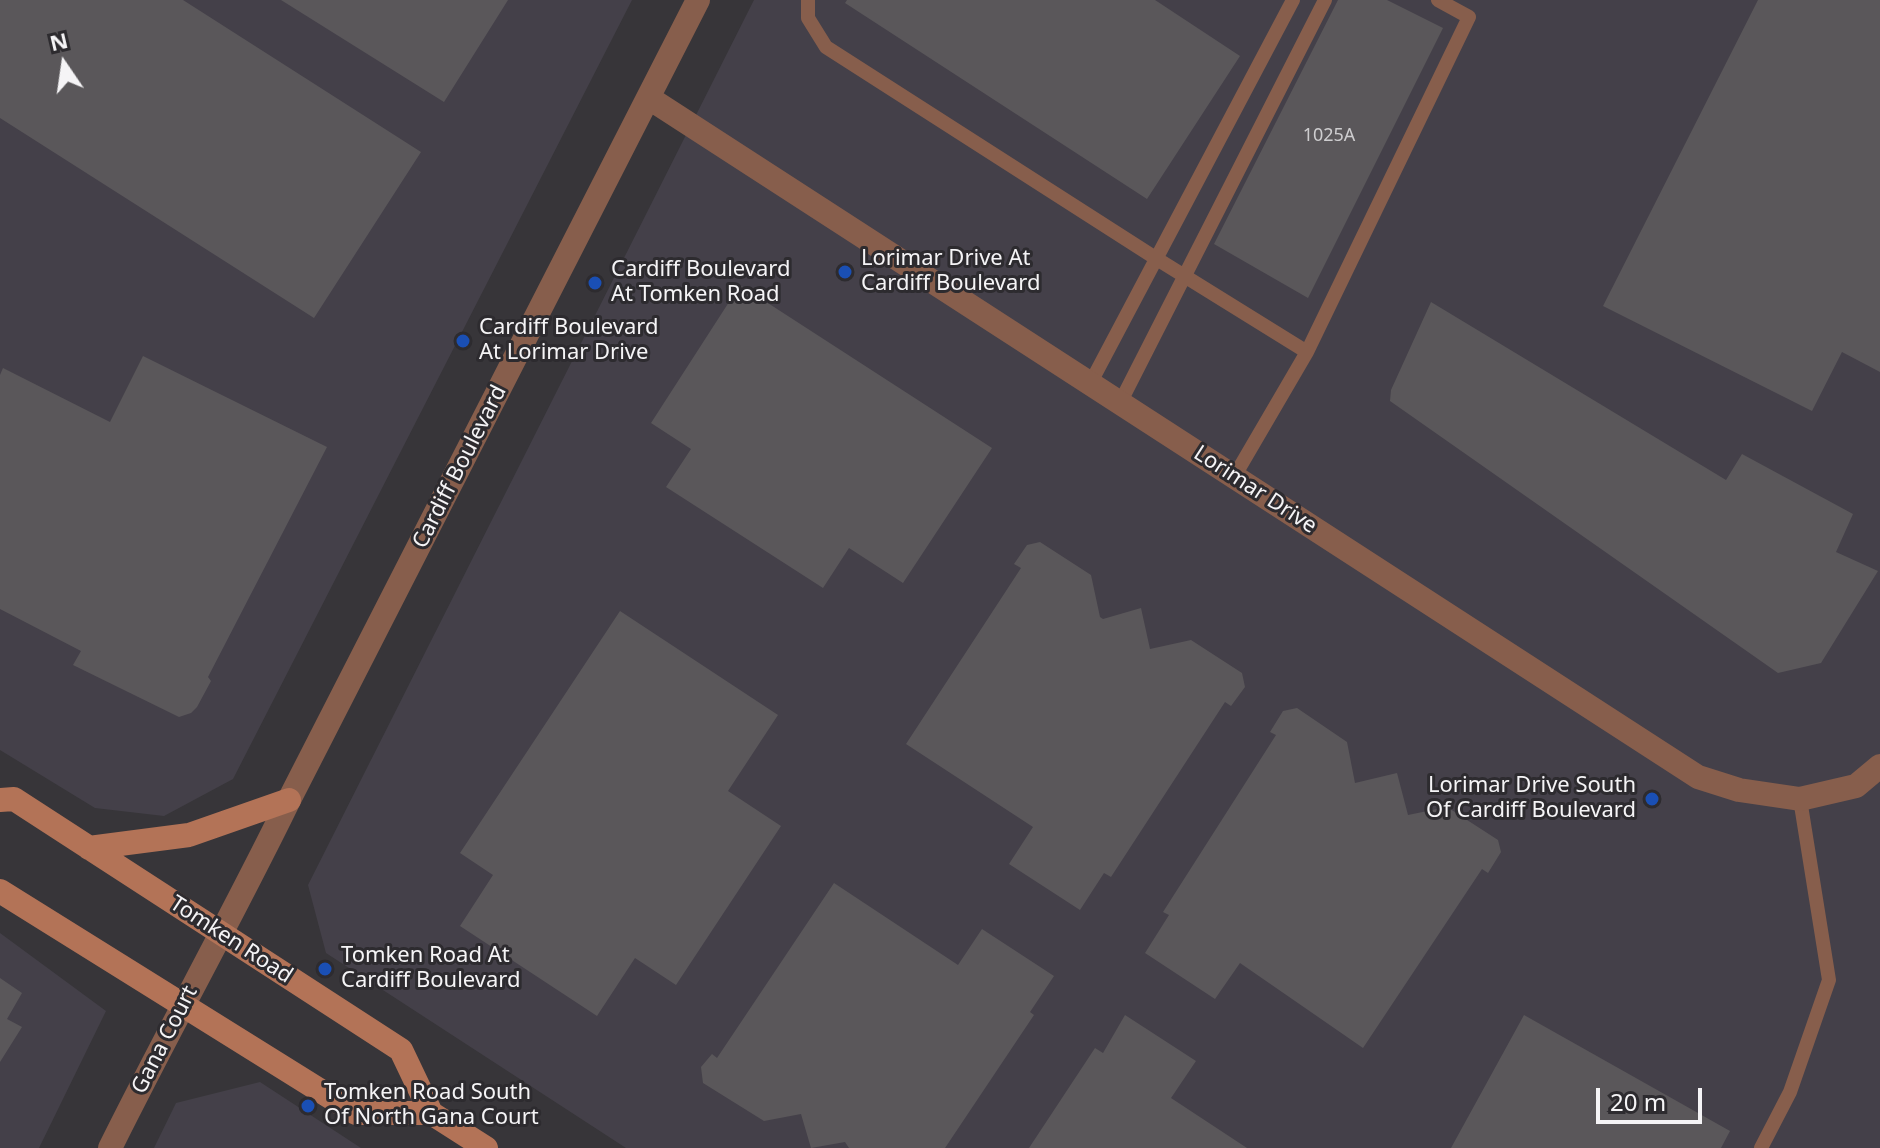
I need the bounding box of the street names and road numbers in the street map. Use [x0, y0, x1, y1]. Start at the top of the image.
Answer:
street label: Cardiff Boulevard [407, 381, 513, 553]
street label: Lorimar Drive [1188, 440, 1322, 540]
street label: Tomken Road [165, 891, 297, 989]
street label: Gana Court [126, 982, 204, 1098]

